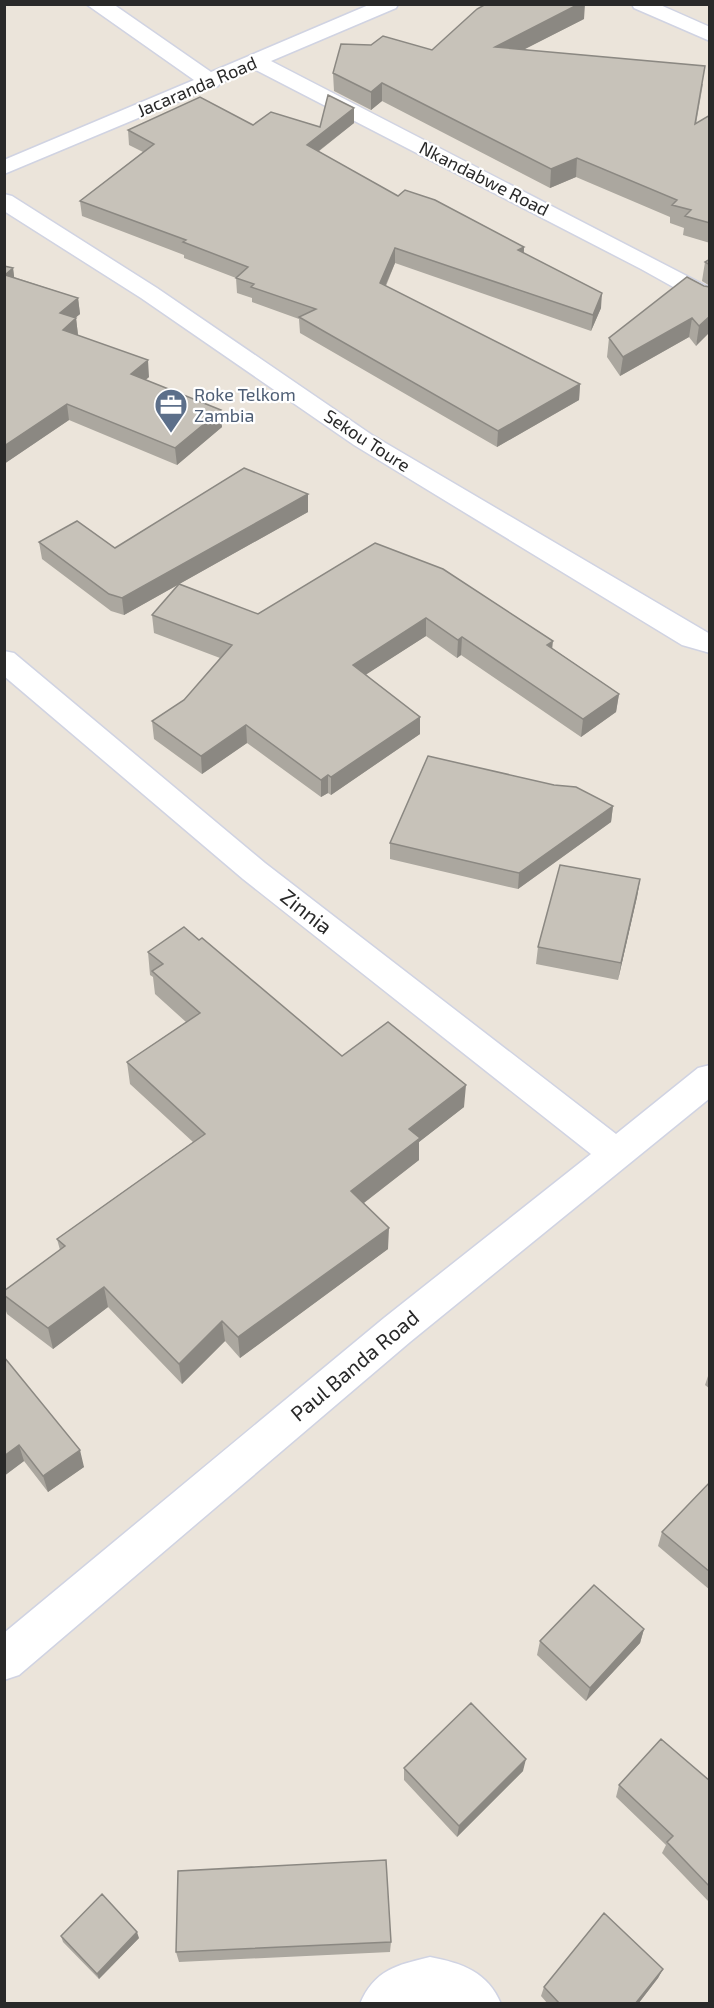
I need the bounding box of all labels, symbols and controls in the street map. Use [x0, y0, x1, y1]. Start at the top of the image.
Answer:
street label: Jacaranda Road [133, 51, 260, 121]
street label: Nkandabwe Road [416, 136, 553, 220]
place label: Roke Telkom Zambia [194, 383, 296, 426]
office icon: Roke Telkom Zambia [153, 387, 189, 434]
street label: Sekou Toure [320, 404, 415, 476]
street label: Zinnia [276, 883, 338, 939]
street label: Paul Banda Road [285, 1304, 423, 1426]

